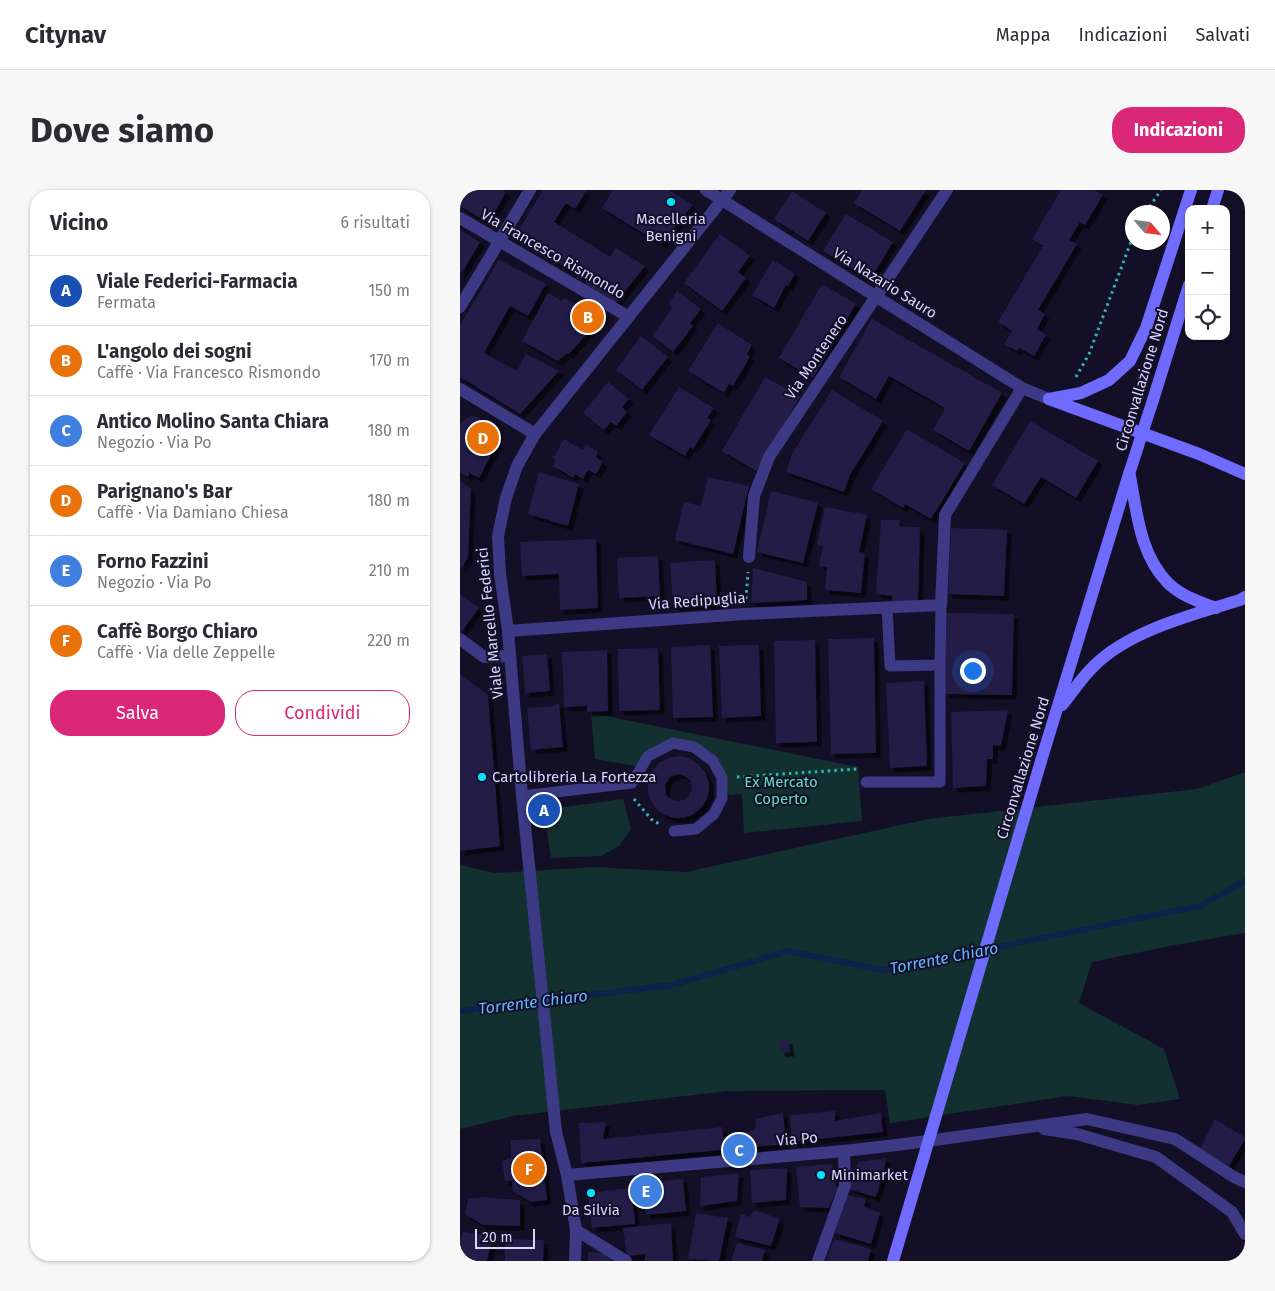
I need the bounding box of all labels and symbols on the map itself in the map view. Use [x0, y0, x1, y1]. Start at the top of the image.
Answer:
marker: Macelleria Benigni [665, 196, 677, 208]
street label: Via Francesco Rismondo [478, 205, 628, 303]
north arrow [1125, 205, 1170, 250]
place label: Macelleria Benigni [636, 210, 706, 245]
street label: Via Nazario Sauro [830, 244, 940, 322]
pin: B [572, 298, 604, 336]
street label: Circonvallazione Nord [1112, 307, 1172, 453]
street label: Via Montenero [781, 311, 851, 403]
pin: D [467, 419, 499, 457]
street label: Viale Marcello Federici [473, 546, 507, 700]
street label: Via Redipuglia [648, 589, 746, 613]
your location [960, 658, 986, 684]
street label: Circonvallazione Nord [993, 695, 1053, 841]
place label: Cartolibreria La Fortezza [492, 768, 657, 786]
marker: Cartolibreria La Fortezza [476, 771, 488, 783]
park label: Ex Mercato Coperto [744, 773, 818, 808]
pin: A [528, 791, 560, 829]
water label: Torrente Chiaro [888, 938, 1000, 978]
water label: Torrente Chiaro [477, 986, 589, 1018]
street label: Via Po [775, 1128, 819, 1150]
pin: C [723, 1131, 755, 1169]
pin: F [513, 1150, 545, 1188]
place label: Minimarket [831, 1166, 908, 1184]
marker: Minimarket [815, 1169, 827, 1181]
pin: E [630, 1172, 662, 1210]
marker: Da Silvia [585, 1187, 597, 1199]
place label: Da Silvia [562, 1201, 620, 1219]
scale bar [475, 1226, 535, 1249]

